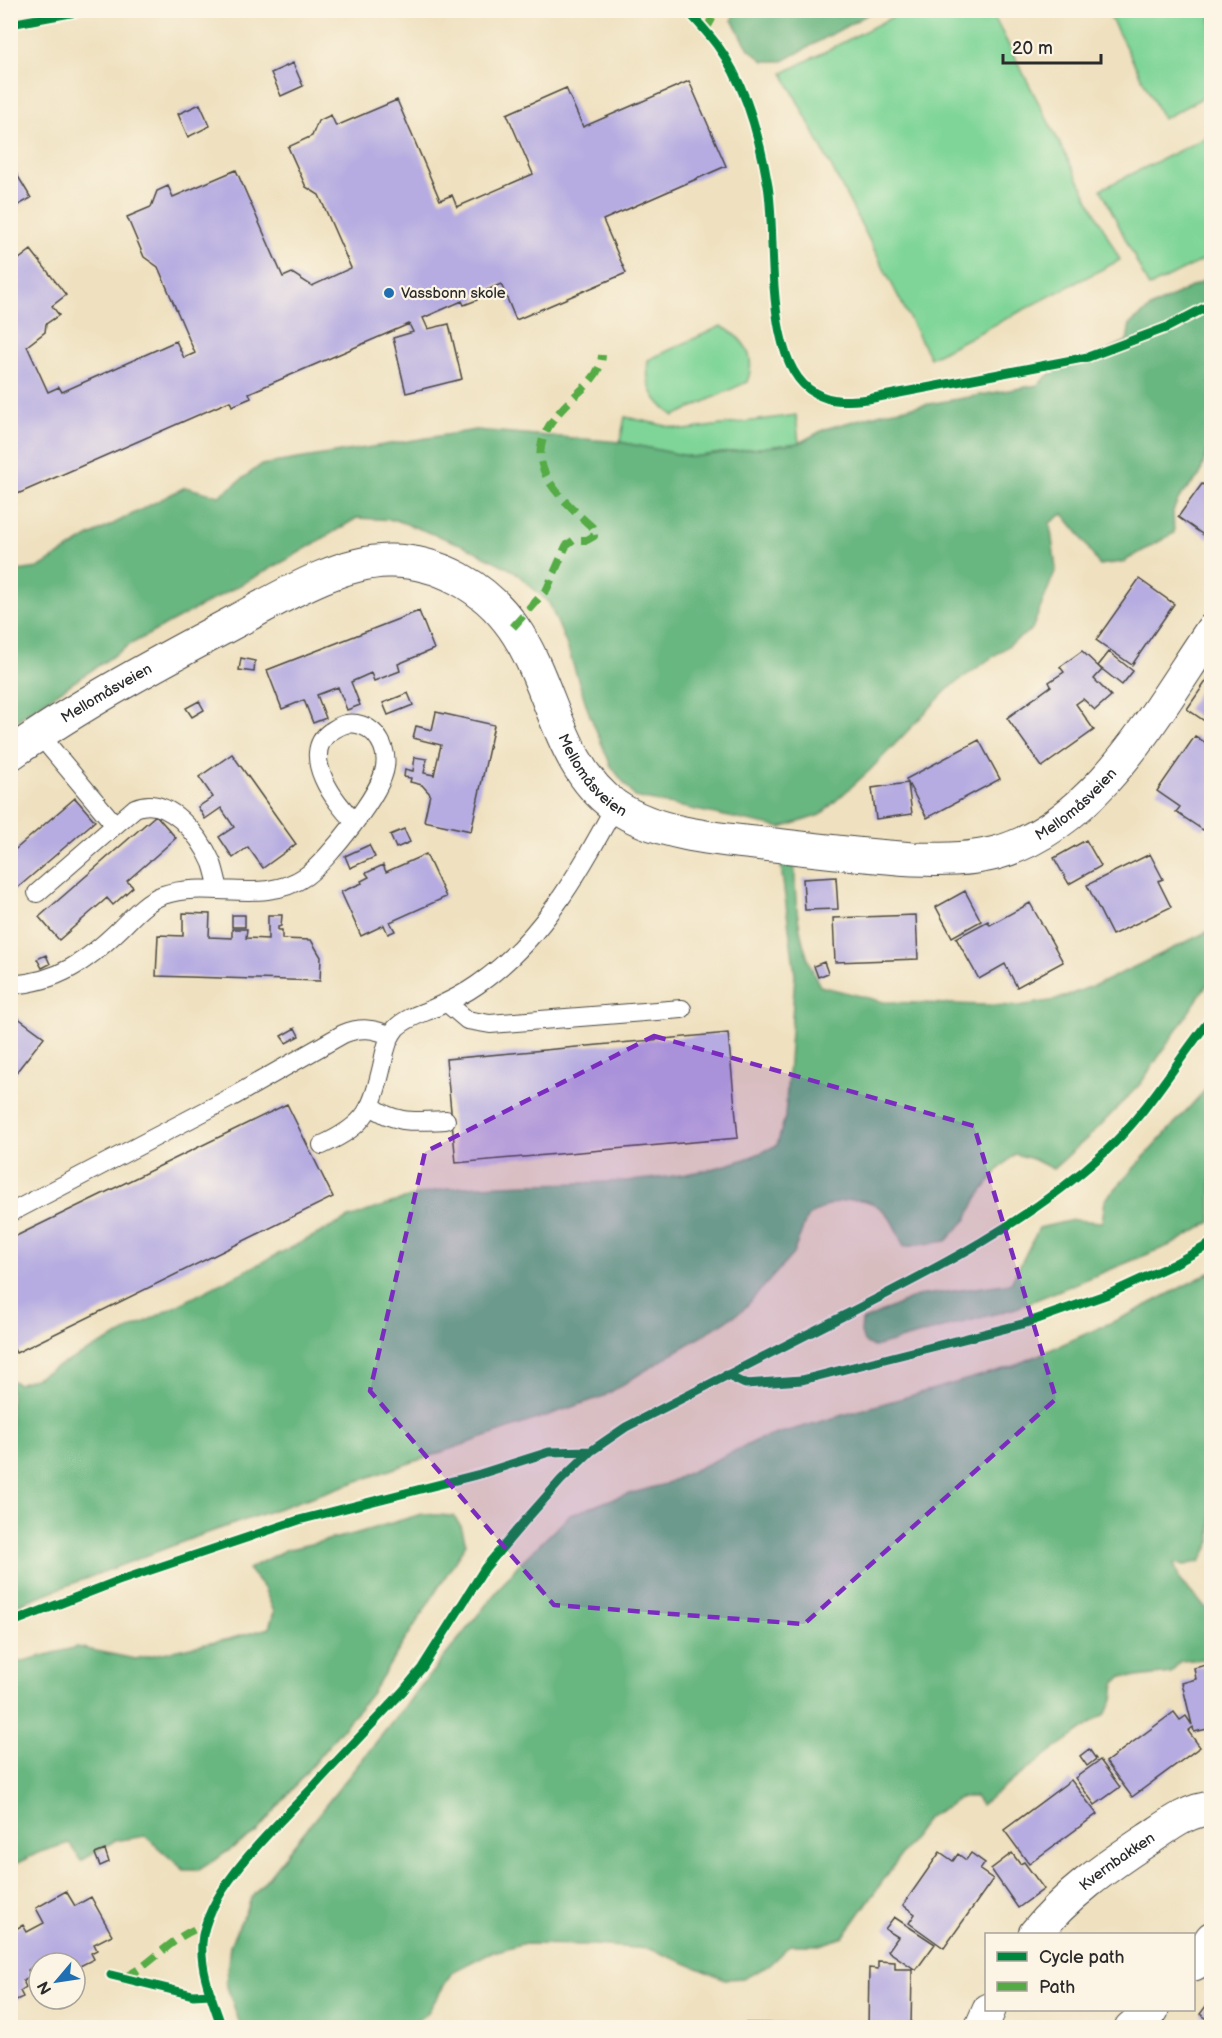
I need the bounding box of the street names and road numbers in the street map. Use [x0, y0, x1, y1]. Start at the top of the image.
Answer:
street label: Mellomåsveien [57, 659, 155, 727]
street label: Mellomåsveien [554, 731, 630, 821]
street label: Mellomåsveien [1031, 764, 1121, 845]
street label: Kvernbakken [1075, 1828, 1158, 1895]

